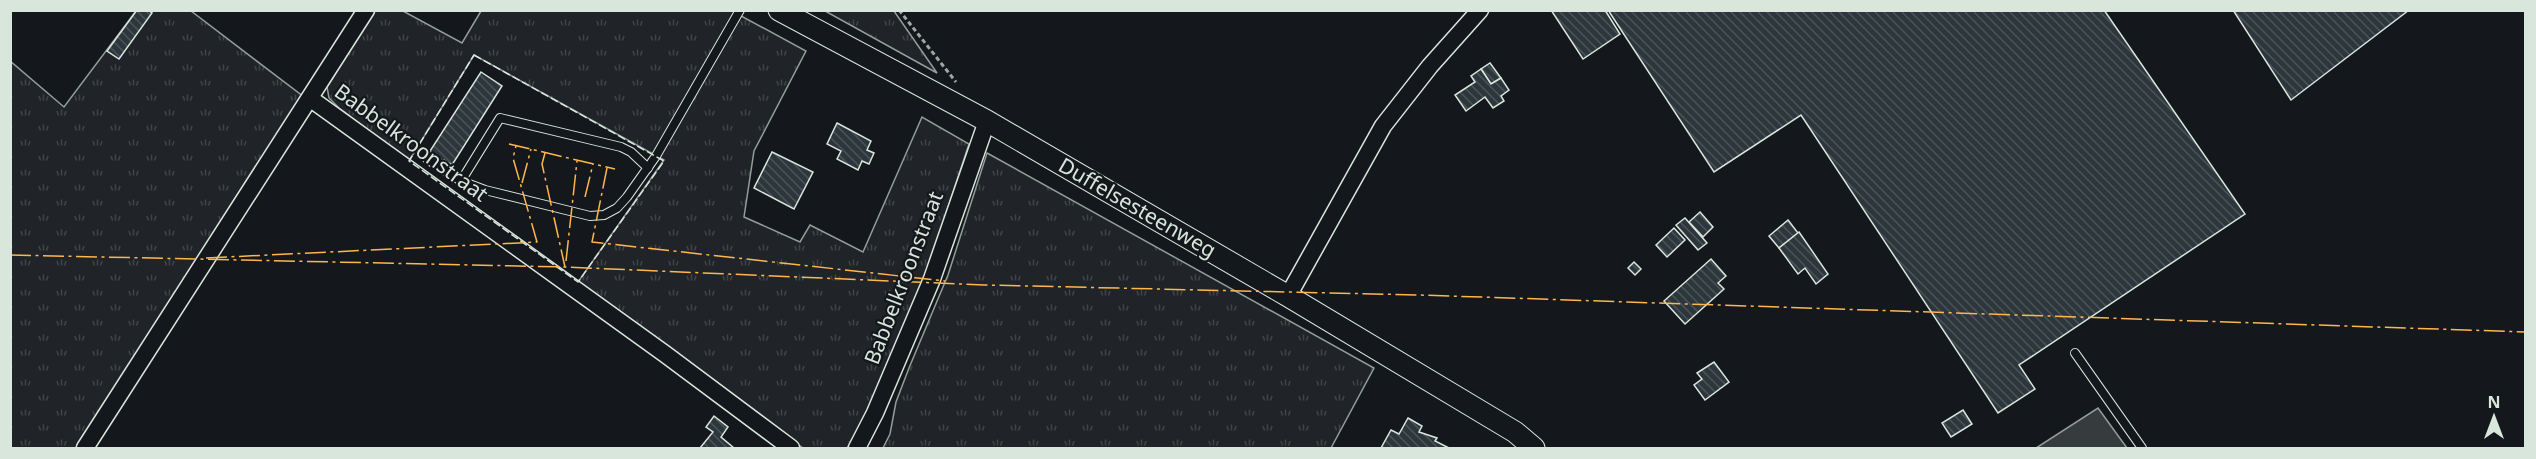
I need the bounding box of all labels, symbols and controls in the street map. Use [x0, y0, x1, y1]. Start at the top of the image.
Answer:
street label: Babbelkroonstraat [329, 77, 494, 208]
street label: Duffelsesteenweg [1054, 151, 1221, 264]
street label: Babbelkroonstraat [857, 187, 949, 368]
north arrow [2464, 387, 2524, 447]
text: N [2487, 391, 2501, 413]

